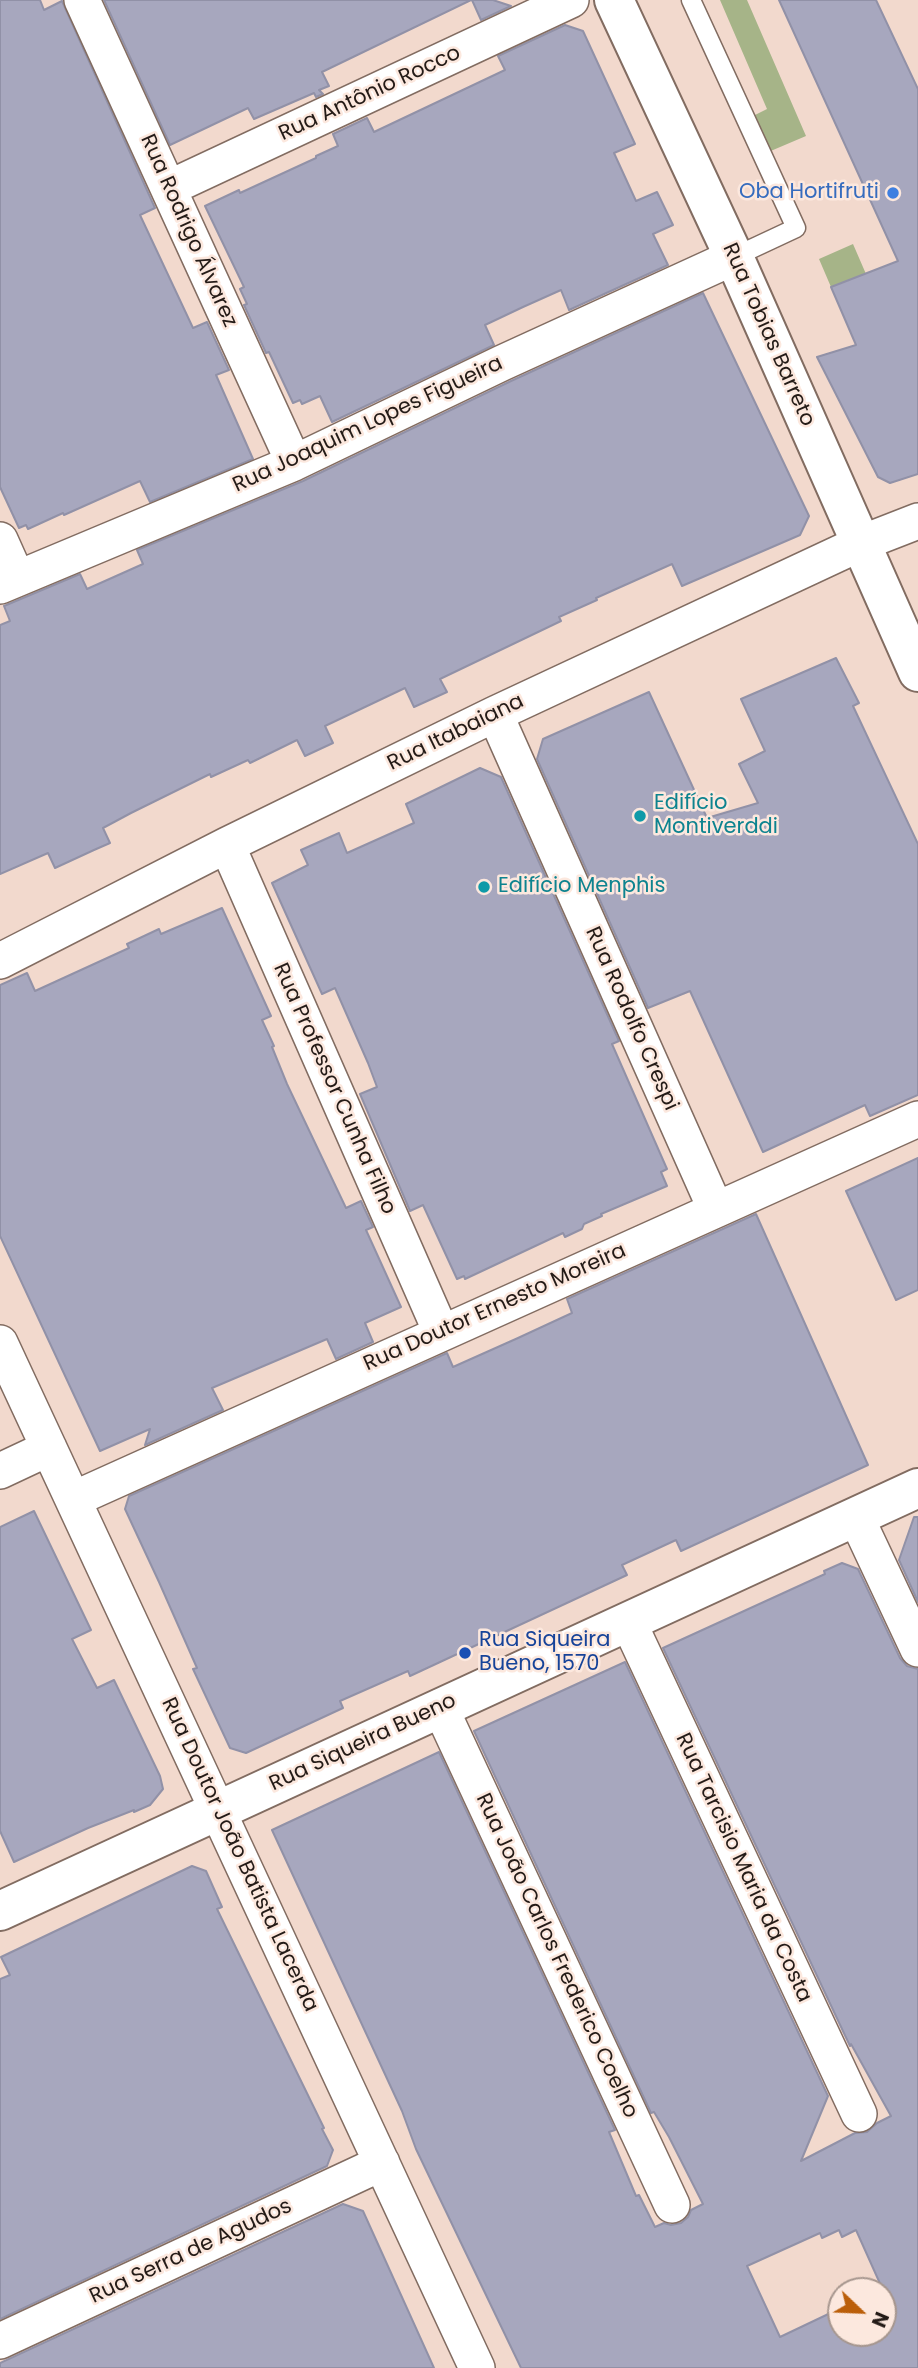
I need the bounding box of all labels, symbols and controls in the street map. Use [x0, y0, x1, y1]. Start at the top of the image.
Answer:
street label: Rua Antônio Rocco [275, 41, 465, 147]
street label: Rua Rodrigo Álvarez [134, 131, 242, 331]
place label: Oba Hortifruti [739, 180, 879, 206]
marker: Oba Hortifruti [885, 185, 901, 201]
street label: Rua Tobias Barreto [716, 240, 820, 430]
street label: Rua Joaquim Lopes Figueira [229, 351, 507, 499]
street label: Rua Itabaiana [384, 689, 528, 777]
place label: Edifício Montiverddi [654, 791, 778, 841]
marker: Edifício Montiverddi [632, 808, 648, 824]
place label: Edifício Menphis [498, 874, 665, 900]
marker: Edifício Menphis [476, 879, 492, 895]
street label: Rua Rodolfo Crespi [579, 923, 683, 1115]
street label: Rua Professor Cunha Filho [267, 959, 401, 1219]
street label: Rua Doutor Ernesto Moreira [360, 1239, 630, 1377]
place label: Rua Siqueira Bueno, 1570 [479, 1628, 610, 1678]
marker: Rua Siqueira Bueno, 1570 [457, 1645, 473, 1661]
street label: Rua Siqueira Bueno [266, 1689, 460, 1797]
street label: Rua Doutor João Batista Lacerda [155, 1694, 323, 2016]
street label: Rua Tarcisio Maria da Costa [669, 1729, 817, 2007]
street label: Rua João Carlos Frederico Coelho [469, 1790, 643, 2122]
street label: Rua Serra de Agudos [86, 2194, 296, 2310]
north arrow [827, 2277, 897, 2347]
text: N [865, 2308, 895, 2331]

